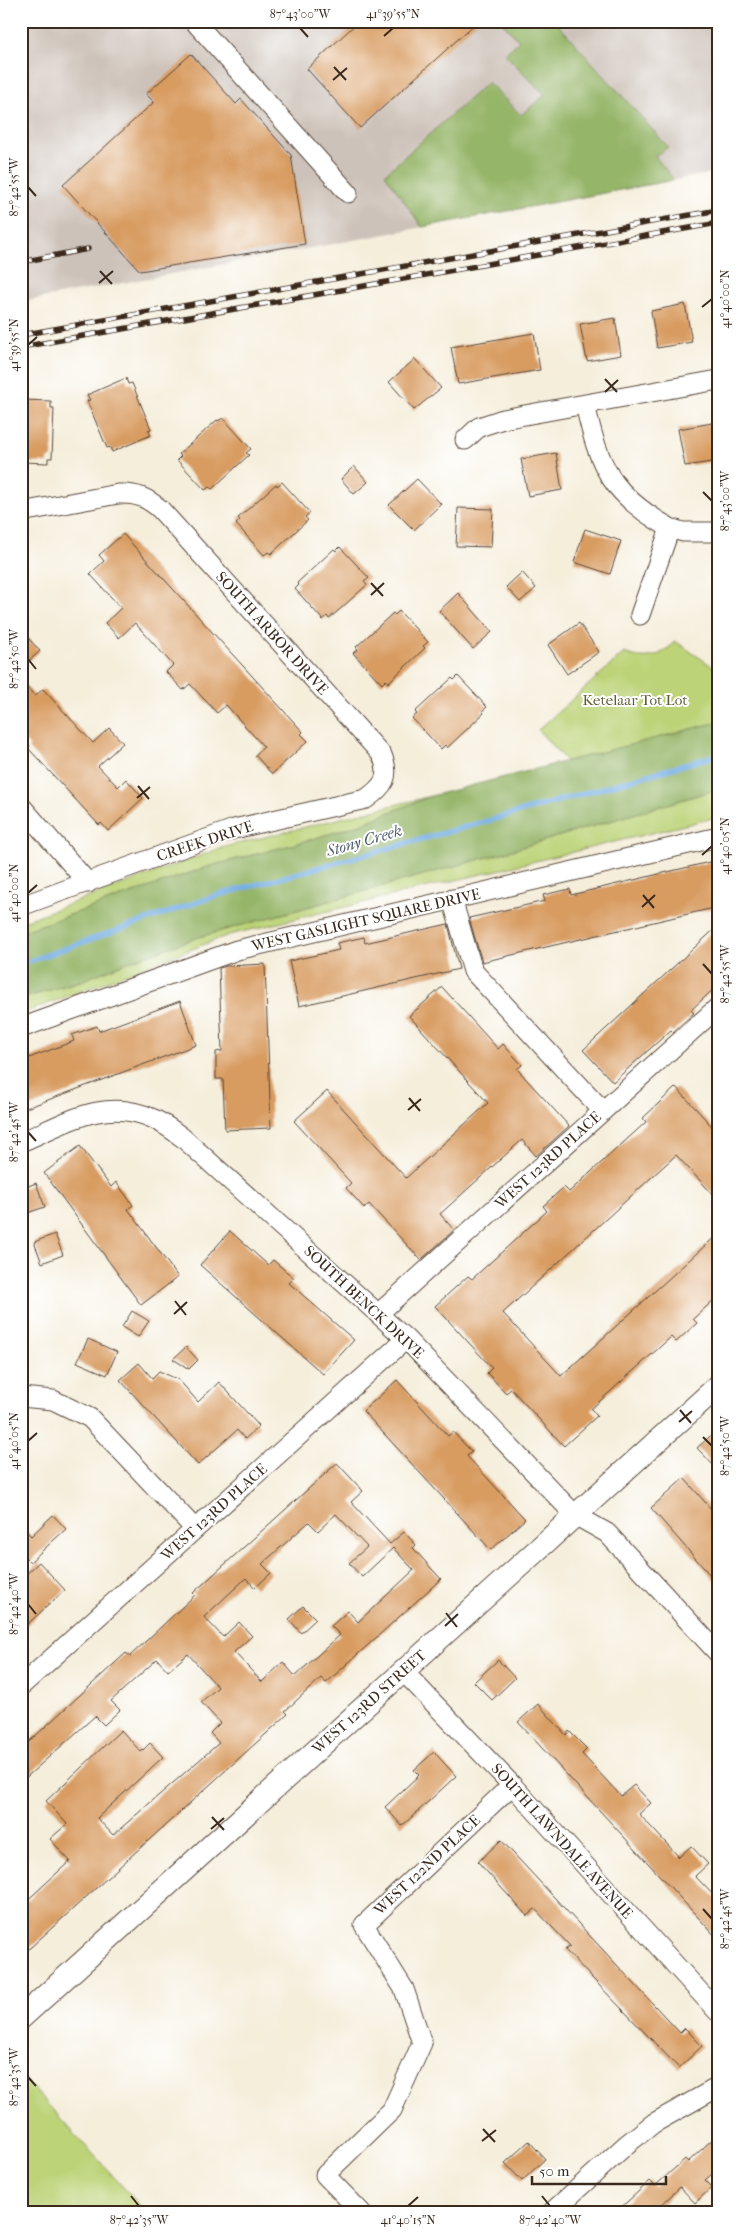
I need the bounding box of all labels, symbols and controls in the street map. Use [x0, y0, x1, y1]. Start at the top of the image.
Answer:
text: 87°43'00"W [270, 7, 331, 21]
text: 41°39'55"N [366, 7, 420, 21]
text: 87°42'55"W [7, 156, 21, 216]
text: 41°40'00"N [718, 269, 732, 329]
text: 41°39'55"N [7, 318, 21, 372]
text: 87°43'00"W [718, 470, 732, 531]
street label: SOUTH ARBOR DRIVE [212, 568, 332, 698]
text: 87°42'50"W [7, 628, 21, 689]
park label: Ketelaar Tot Lot [582, 691, 688, 709]
street label: CREEK DRIVE [154, 817, 256, 865]
text: 41°40'05"N [718, 817, 732, 875]
water label: Stony Creek [323, 821, 404, 861]
text: 41°40'00"N [7, 863, 21, 923]
street label: WEST GASLIGHT SQUARE DRIVE [249, 885, 482, 955]
text: 87°42'55"W [718, 943, 732, 1003]
text: 87°42'45"W [7, 1101, 21, 1162]
street label: WEST 123RD PLACE [490, 1108, 605, 1213]
street label: SOUTH BENCK DRIVE [300, 1242, 428, 1362]
text: 41°40'05"N [7, 1412, 21, 1470]
text: 87°42'50"W [718, 1415, 732, 1476]
street label: WEST 123RD PLACE [156, 1460, 271, 1565]
text: 87°42'40"W [7, 1572, 21, 1635]
street label: WEST 123RD STREET [308, 1646, 430, 1758]
street label: SOUTH LAWNDALE AVENUE [488, 1760, 636, 1922]
street label: WEST 122ND PLACE [369, 1811, 484, 1920]
text: 87°42'45"W [718, 1888, 732, 1949]
text: 87°42'35"W [7, 2046, 21, 2106]
scale bar [532, 2153, 665, 2185]
text: 50 m [539, 2162, 570, 2180]
text: 87°42'35"W [110, 2213, 170, 2227]
text: 41°40'15"N [380, 2213, 436, 2227]
text: 87°42'40"W [519, 2213, 582, 2227]

